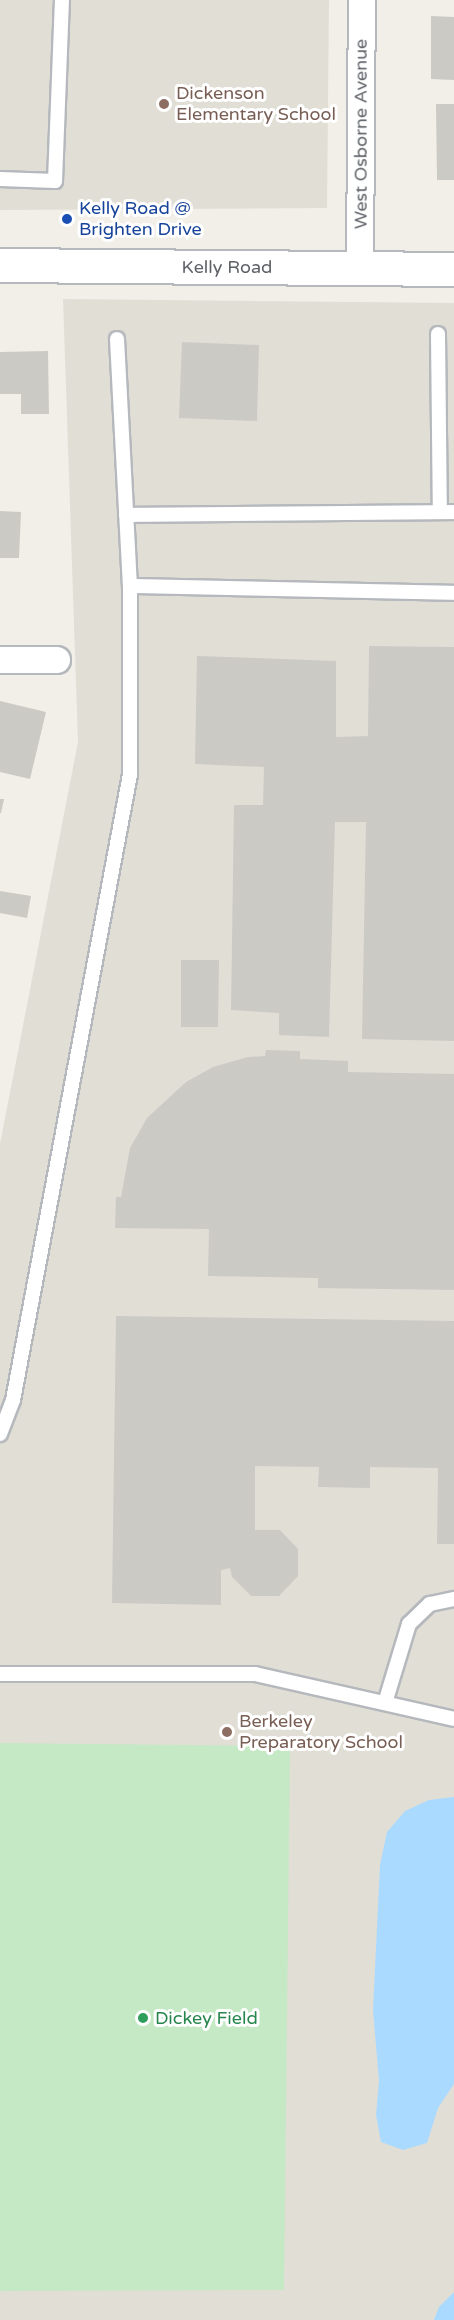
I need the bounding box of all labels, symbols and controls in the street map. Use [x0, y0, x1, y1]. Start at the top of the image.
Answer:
street label: West Osborne Avenue [350, 39, 372, 229]
place label: Dickenson Elementary School [176, 83, 336, 125]
marker: Dickenson Elementary School [157, 97, 171, 111]
place label: Kelly Road @ Brighten Drive [79, 198, 202, 240]
marker: Kelly Road @ Brighten Drive [60, 212, 74, 226]
street label: Kelly Road [182, 256, 272, 278]
place label: Berkeley Preparatory School [239, 1711, 403, 1754]
marker: Berkeley Preparatory School [220, 1725, 234, 1739]
place label: Dickey Field [155, 2007, 258, 2029]
marker: Dickey Field [136, 2011, 150, 2025]

